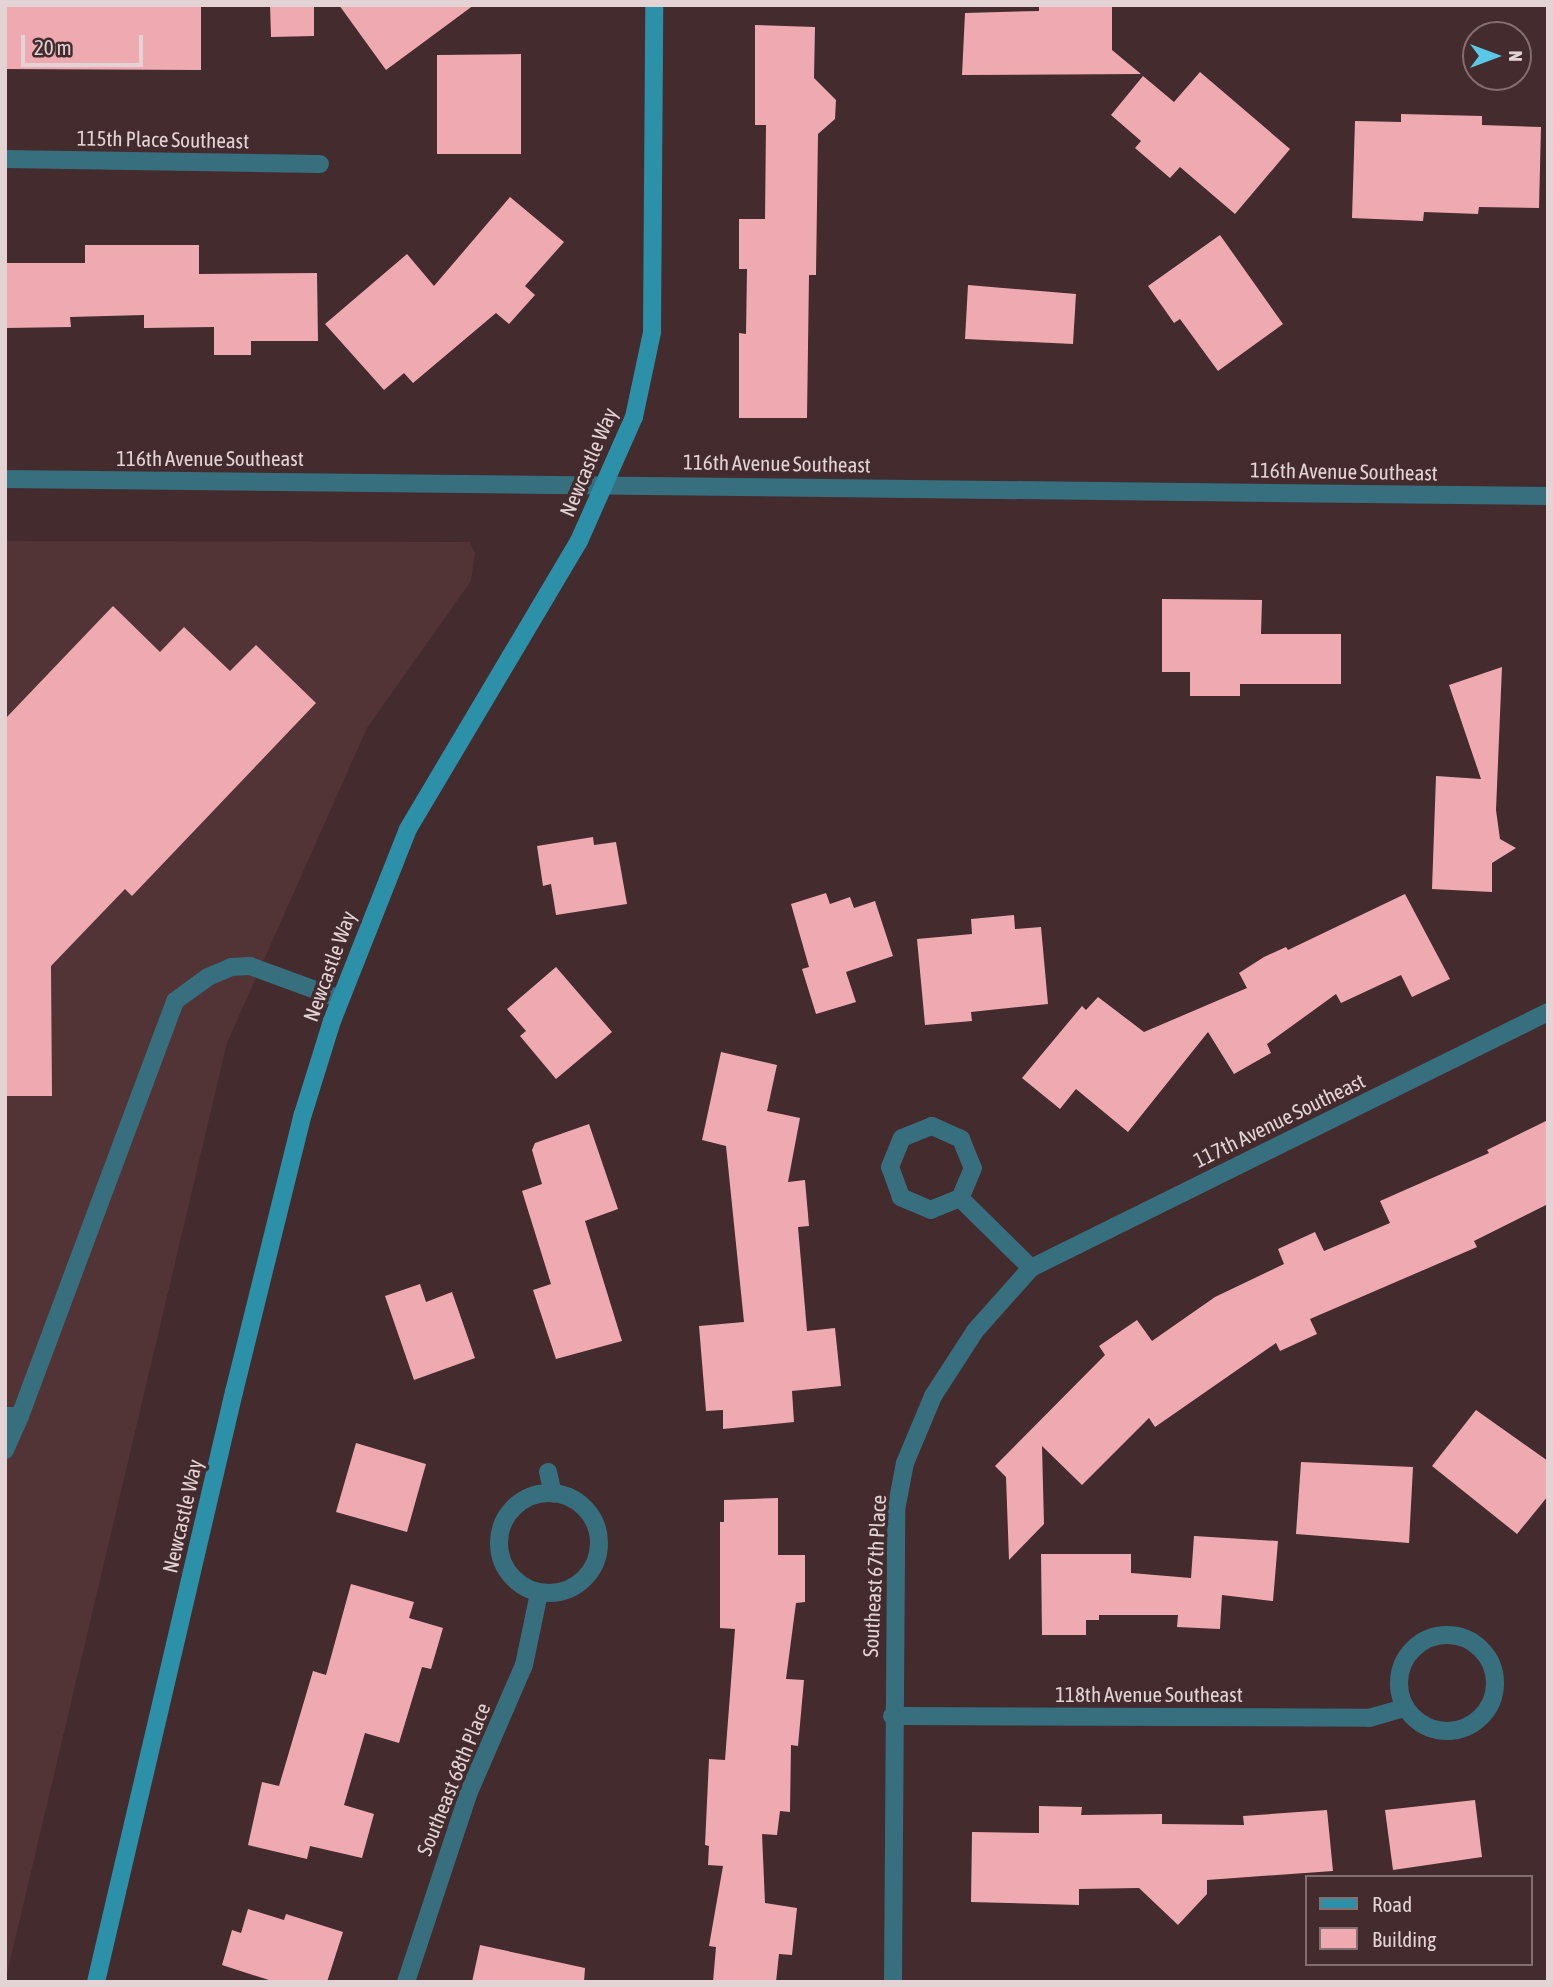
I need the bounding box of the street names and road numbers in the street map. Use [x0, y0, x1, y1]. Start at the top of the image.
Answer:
street label: 115th Place Southeast [77, 125, 249, 153]
street label: Newcastle Way [554, 404, 622, 520]
street label: 116th Avenue Southeast [116, 445, 304, 471]
street label: 116th Avenue Southeast [683, 449, 871, 477]
street label: 116th Avenue Southeast [1250, 457, 1438, 485]
street label: Newcastle Way [297, 907, 361, 1025]
street label: 117th Avenue Southeast [1189, 1068, 1369, 1172]
street label: Newcastle Way [157, 1457, 207, 1575]
street label: Southeast 67th Place [857, 1494, 891, 1658]
street label: 118th Avenue Southeast [1055, 1681, 1243, 1707]
street label: Southeast 68th Place [411, 1699, 495, 1859]

